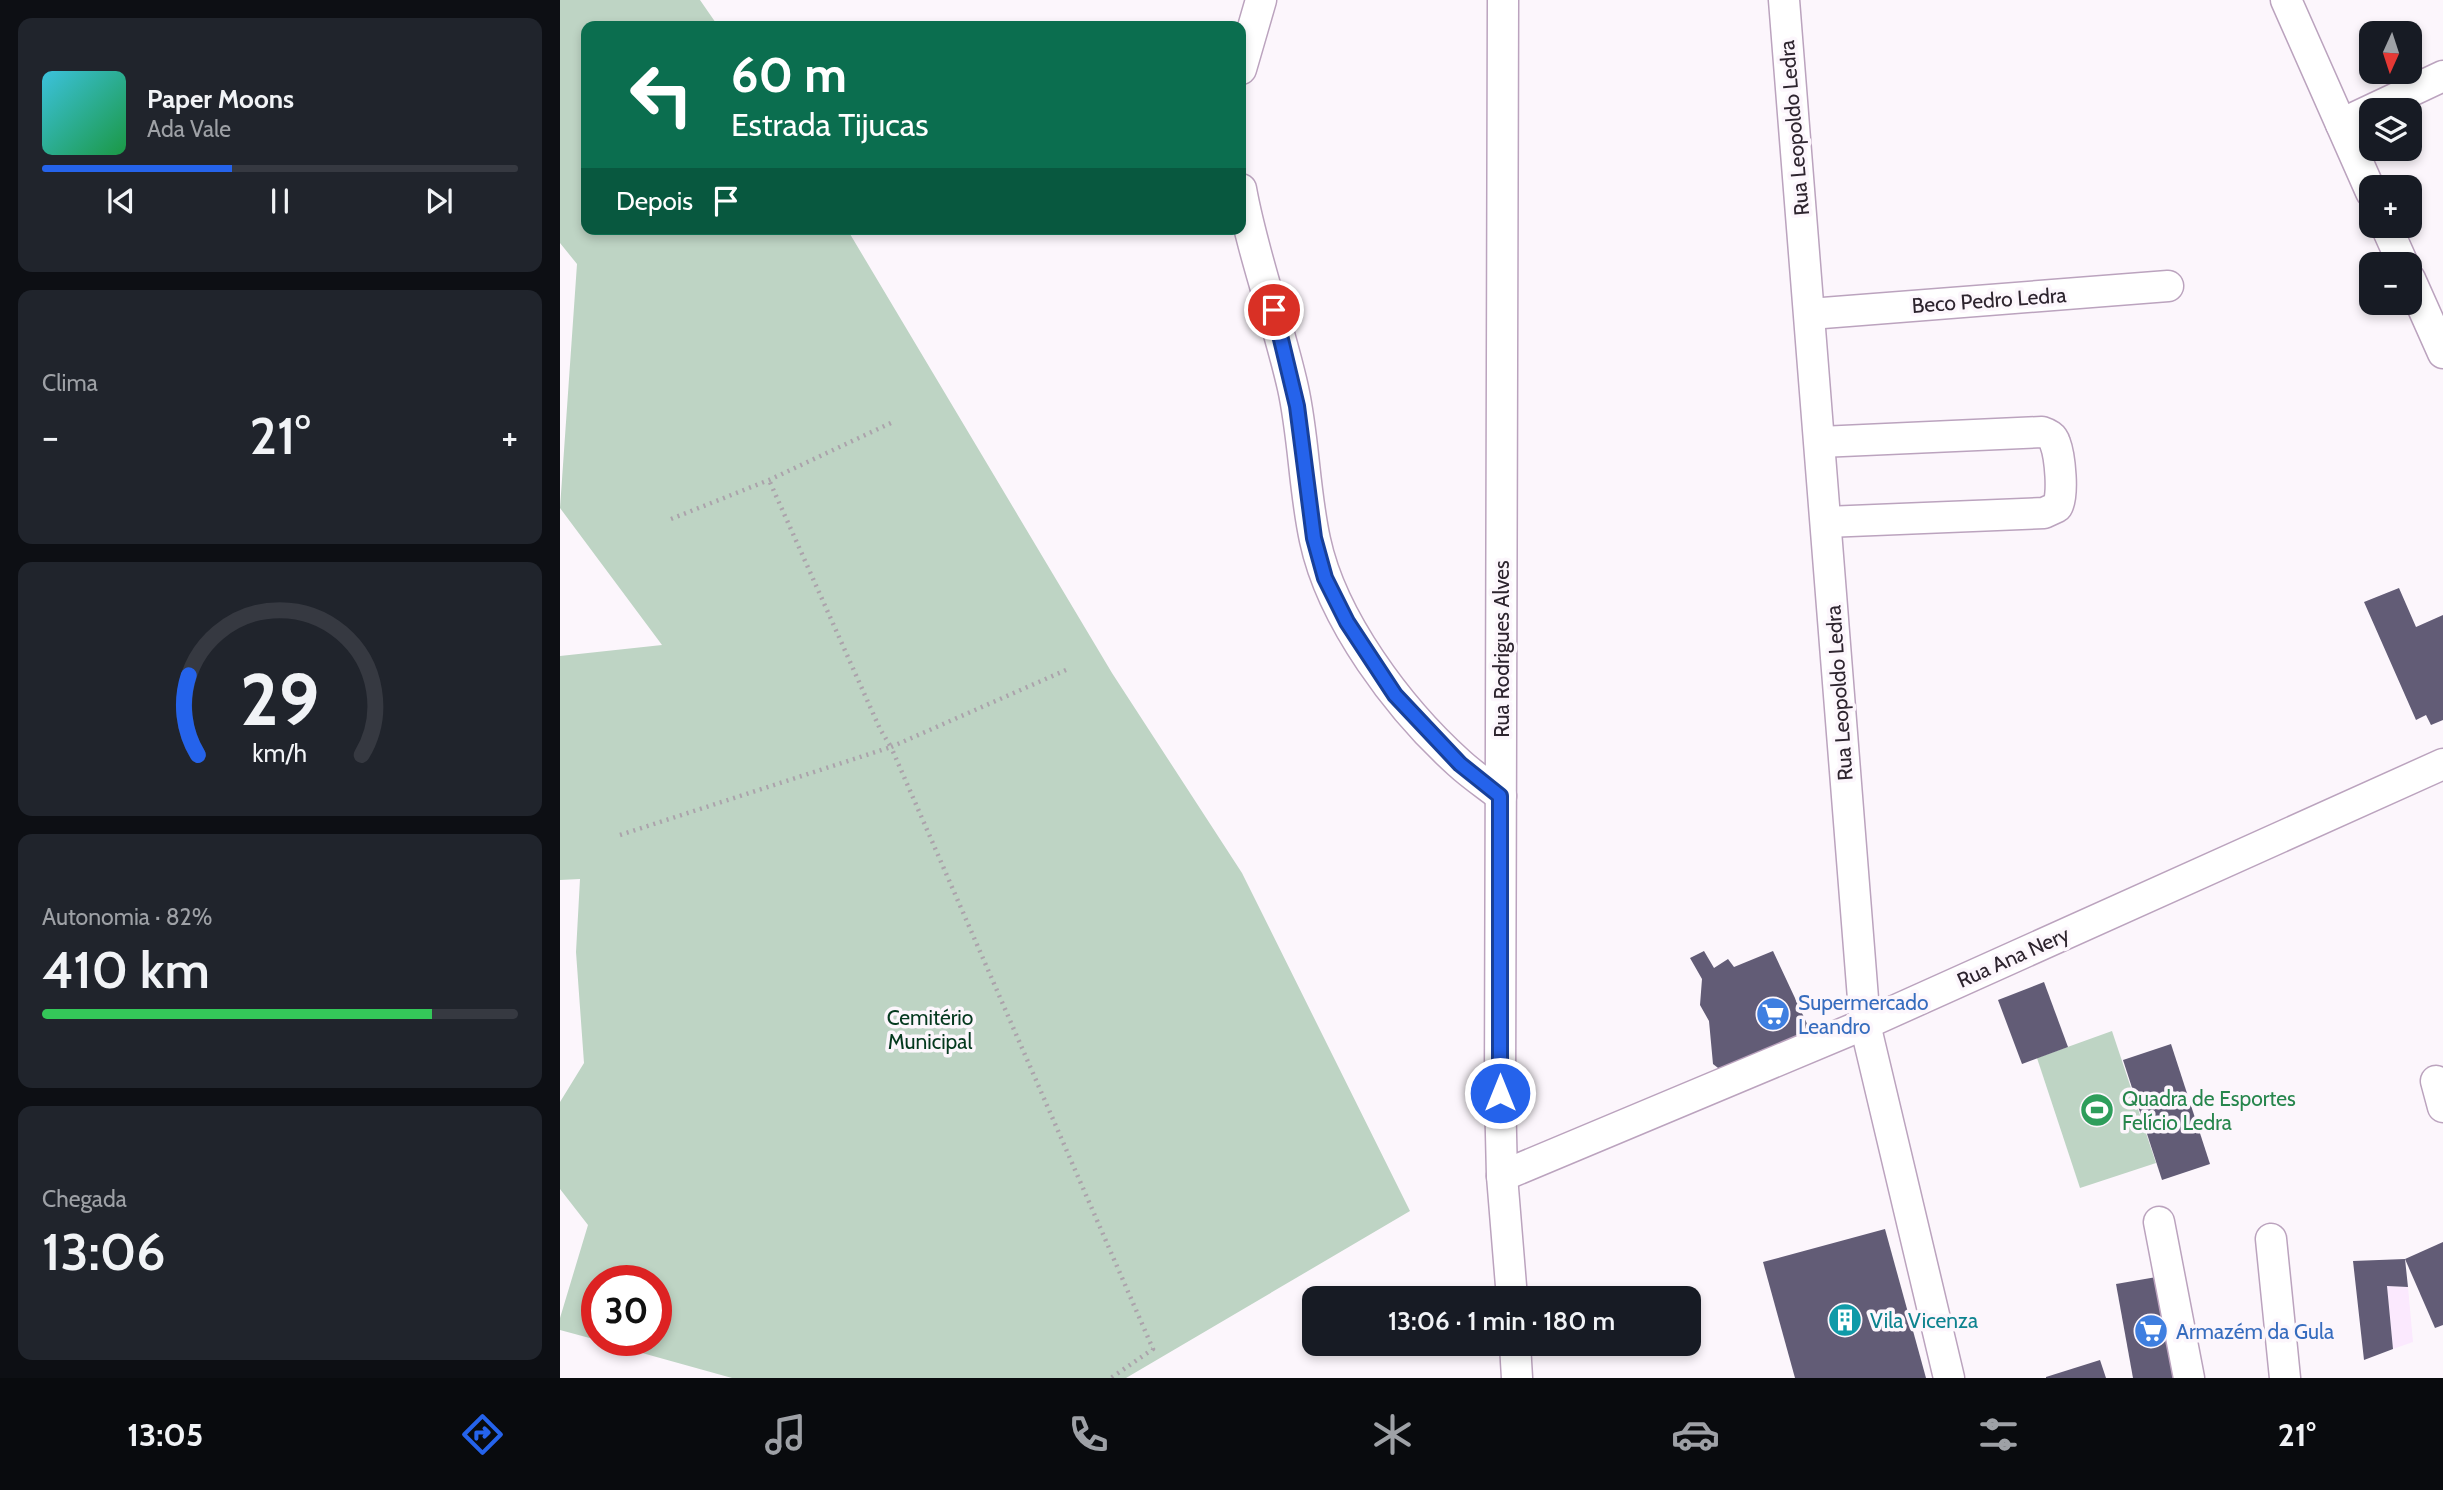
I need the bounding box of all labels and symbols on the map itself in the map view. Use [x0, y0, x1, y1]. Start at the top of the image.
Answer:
north arrow [2359, 21, 2422, 84]
street label: Rua Leopoldo Ledra [1774, 39, 1814, 217]
pin [1244, 280, 1304, 340]
street label: Beco Pedro Ledra [1911, 282, 2067, 318]
street label: Rua Rodrigues Alves [1489, 560, 1514, 738]
street label: Rua Leopoldo Ledra [1820, 604, 1858, 782]
street label: Rua Ana Nery [1953, 921, 2073, 993]
place label: Supermercado Leandro [1798, 990, 1929, 1039]
supermarket icon: Supermercado Leandro [1754, 995, 1792, 1033]
park label: Cemitério Municipal [887, 1005, 973, 1054]
position arrow [1463, 1056, 1537, 1130]
place label: Quadra de Esportes Felício Ledra [2122, 1086, 2296, 1135]
sports icon: Quadra de Esportes Felício Ledra [2078, 1091, 2116, 1129]
speed limit sign: 30 [581, 1265, 672, 1356]
building icon: Vila Vicenza [1826, 1301, 1864, 1339]
place label: Vila Vicenza [1870, 1308, 1978, 1333]
supermarket icon: Armazém da Gula [2132, 1312, 2170, 1350]
place label: Armazém da Gula [2176, 1319, 2334, 1344]

